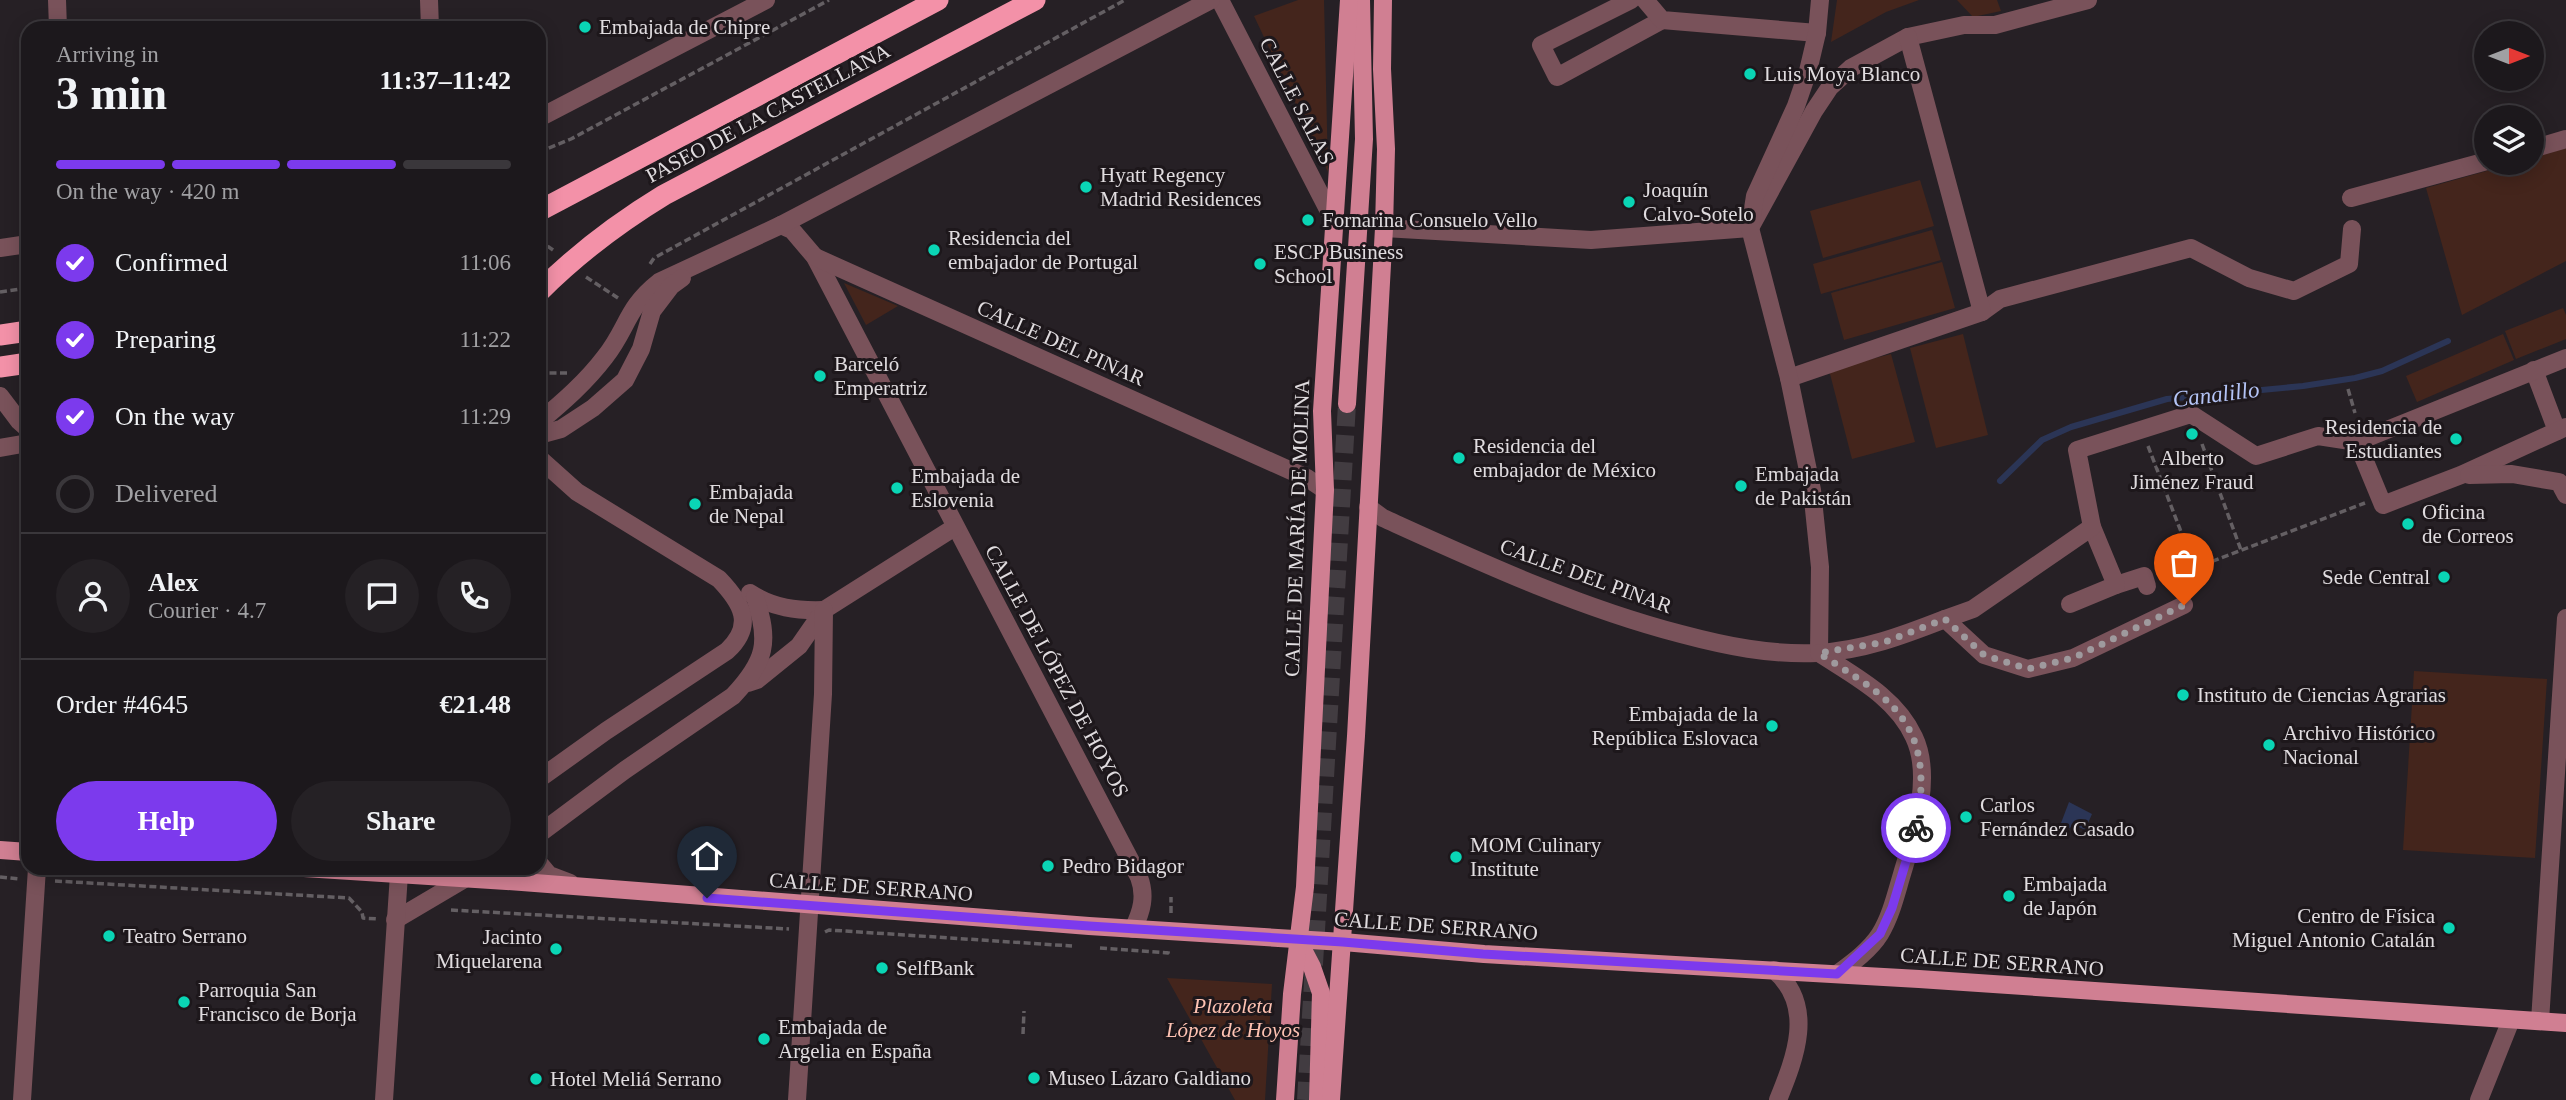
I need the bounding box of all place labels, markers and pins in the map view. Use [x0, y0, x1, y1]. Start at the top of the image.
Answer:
place label: Embajada de Chipre [599, 15, 770, 39]
marker: Embajada de Chipre [577, 19, 593, 35]
place label: Luis Moya Blanco [1764, 62, 1920, 86]
marker: Luis Moya Blanco [1742, 66, 1758, 82]
place label: Hyatt Regency Madrid Residences [1100, 163, 1262, 211]
place label: Joaquín Calvo-Sotelo [1643, 178, 1754, 226]
marker: Hyatt Regency Madrid Residences [1078, 179, 1094, 195]
marker: Joaquín Calvo-Sotelo [1621, 194, 1637, 210]
place label: Fornarina Consuelo Vello [1322, 208, 1537, 232]
marker: Fornarina Consuelo Vello [1300, 212, 1316, 228]
place label: Residencia del embajador de Portugal [948, 226, 1138, 274]
place label: ESCP Business School [1274, 240, 1403, 288]
marker: Residencia del embajador de Portugal [926, 242, 942, 258]
marker: ESCP Business School [1252, 256, 1268, 272]
place label: Barceló Emperatriz [834, 352, 927, 400]
marker: Barceló Emperatriz [812, 368, 828, 384]
place label: Residencia de Estudiantes [2325, 415, 2442, 463]
marker: Alberto Jiménez Fraud [2184, 426, 2200, 442]
marker: Residencia de Estudiantes [2448, 431, 2464, 447]
place label: Residencia del embajador de México [1473, 434, 1656, 482]
place label: Alberto Jiménez Fraud [2130, 446, 2254, 494]
marker: Residencia del embajador de México [1451, 450, 1467, 466]
place label: Embajada de Pakistán [1755, 462, 1852, 510]
place label: Embajada de Eslovenia [911, 464, 1020, 512]
marker: Embajada de Pakistán [1733, 478, 1749, 494]
place label: Embajada de Nepal [709, 480, 794, 528]
marker: Embajada de Eslovenia [889, 480, 905, 496]
marker: Embajada de Nepal [687, 496, 703, 512]
place label: Oficina de Correos [2422, 500, 2514, 548]
marker: Oficina de Correos [2400, 516, 2416, 532]
pin [2154, 533, 2214, 605]
place label: Sede Central [2322, 565, 2430, 589]
marker: Sede Central [2436, 569, 2452, 585]
place label: Instituto de Ciencias Agrarias [2197, 683, 2446, 707]
marker: Instituto de Ciencias Agrarias [2175, 687, 2191, 703]
place label: Embajada de la República Eslovaca [1592, 702, 1759, 750]
marker: Embajada de la República Eslovaca [1764, 718, 1780, 734]
place label: Archivo Histórico Nacional [2283, 721, 2435, 769]
marker: Archivo Histórico Nacional [2261, 737, 2277, 753]
place label: Carlos Fernández Casado [1980, 793, 2135, 841]
marker: Carlos Fernández Casado [1958, 809, 1974, 825]
pin [677, 826, 737, 898]
place label: MOM Culinary Institute [1470, 833, 1602, 881]
marker: MOM Culinary Institute [1448, 849, 1464, 865]
place label: Pedro Bidagor [1062, 854, 1184, 878]
marker: Pedro Bidagor [1040, 858, 1056, 874]
place label: Embajada de Japón [2023, 872, 2108, 920]
marker: Embajada de Japón [2001, 888, 2017, 904]
place label: Centro de Física Miguel Antonio Catalán [2232, 904, 2436, 952]
marker: Centro de Física Miguel Antonio Catalán [2441, 920, 2457, 936]
place label: Teatro Serrano [123, 924, 247, 948]
place label: Jacinto Miquelarena [436, 925, 543, 973]
marker: Teatro Serrano [101, 928, 117, 944]
marker: Jacinto Miquelarena [548, 941, 564, 957]
place label: SelfBank [896, 956, 975, 980]
marker: SelfBank [874, 960, 890, 976]
place label: Parroquia San Francisco de Borja [198, 978, 357, 1026]
marker: Parroquia San Francisco de Borja [176, 994, 192, 1010]
place label: Embajada de Argelia en España [778, 1015, 932, 1063]
marker: Embajada de Argelia en España [756, 1031, 772, 1047]
place label: Museo Lázaro Galdiano [1048, 1066, 1251, 1090]
place label: Hotel Meliá Serrano [550, 1067, 721, 1091]
marker: Museo Lázaro Galdiano [1026, 1070, 1042, 1086]
marker: Hotel Meliá Serrano [528, 1071, 544, 1087]

